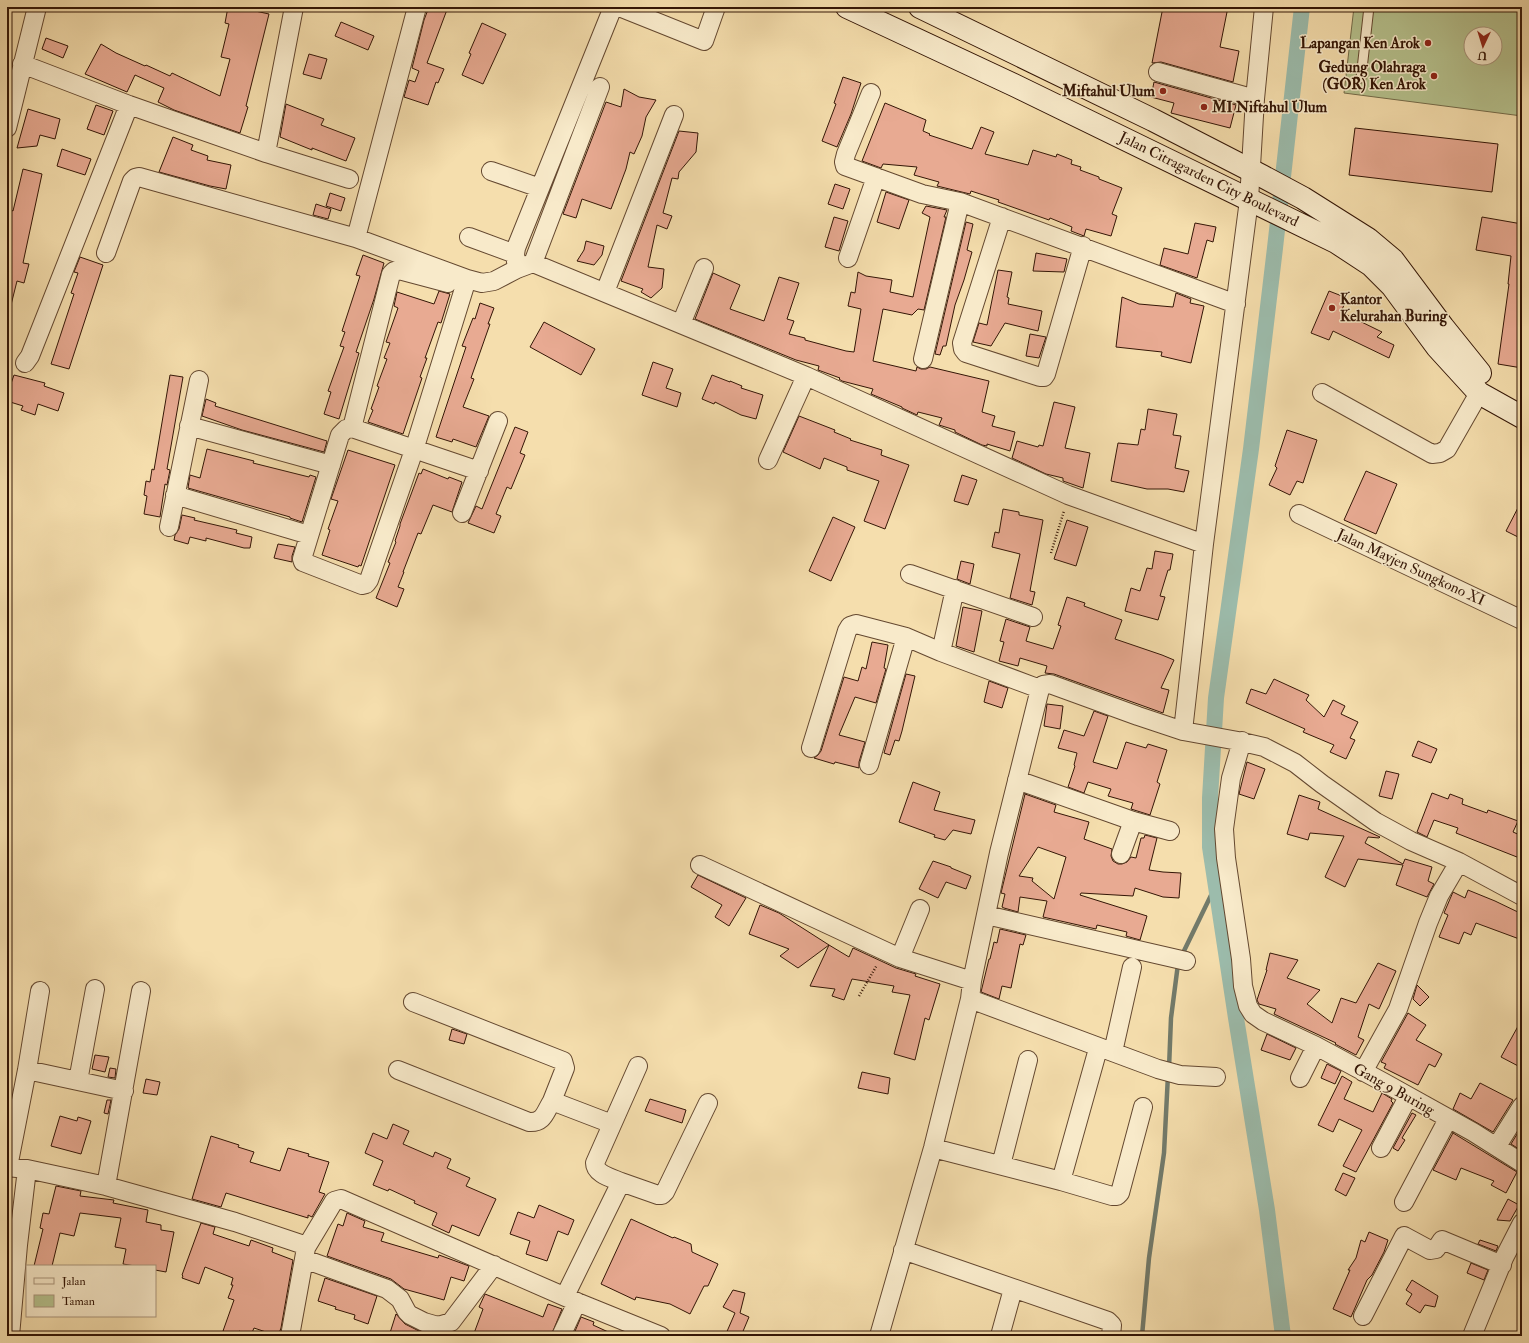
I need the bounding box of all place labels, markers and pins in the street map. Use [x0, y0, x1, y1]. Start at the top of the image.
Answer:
place label: Lapangan Ken Arok [1300, 34, 1421, 54]
marker: Lapangan Ken Arok [1423, 38, 1433, 48]
place label: Gedung Olahraga (GOR) Ken Arok [1318, 58, 1427, 94]
marker: Gedung Olahraga (GOR) Ken Arok [1429, 71, 1439, 81]
place label: Miftahul Ulum [1061, 82, 1155, 101]
marker: Miftahul Ulum [1158, 86, 1168, 96]
place label: MI Niftahul Ulum [1211, 98, 1328, 117]
marker: MI Niftahul Ulum [1199, 102, 1209, 112]
place label: Kantor Kelurahan Buring [1340, 290, 1448, 327]
marker: Kantor Kelurahan Buring [1327, 303, 1337, 313]

